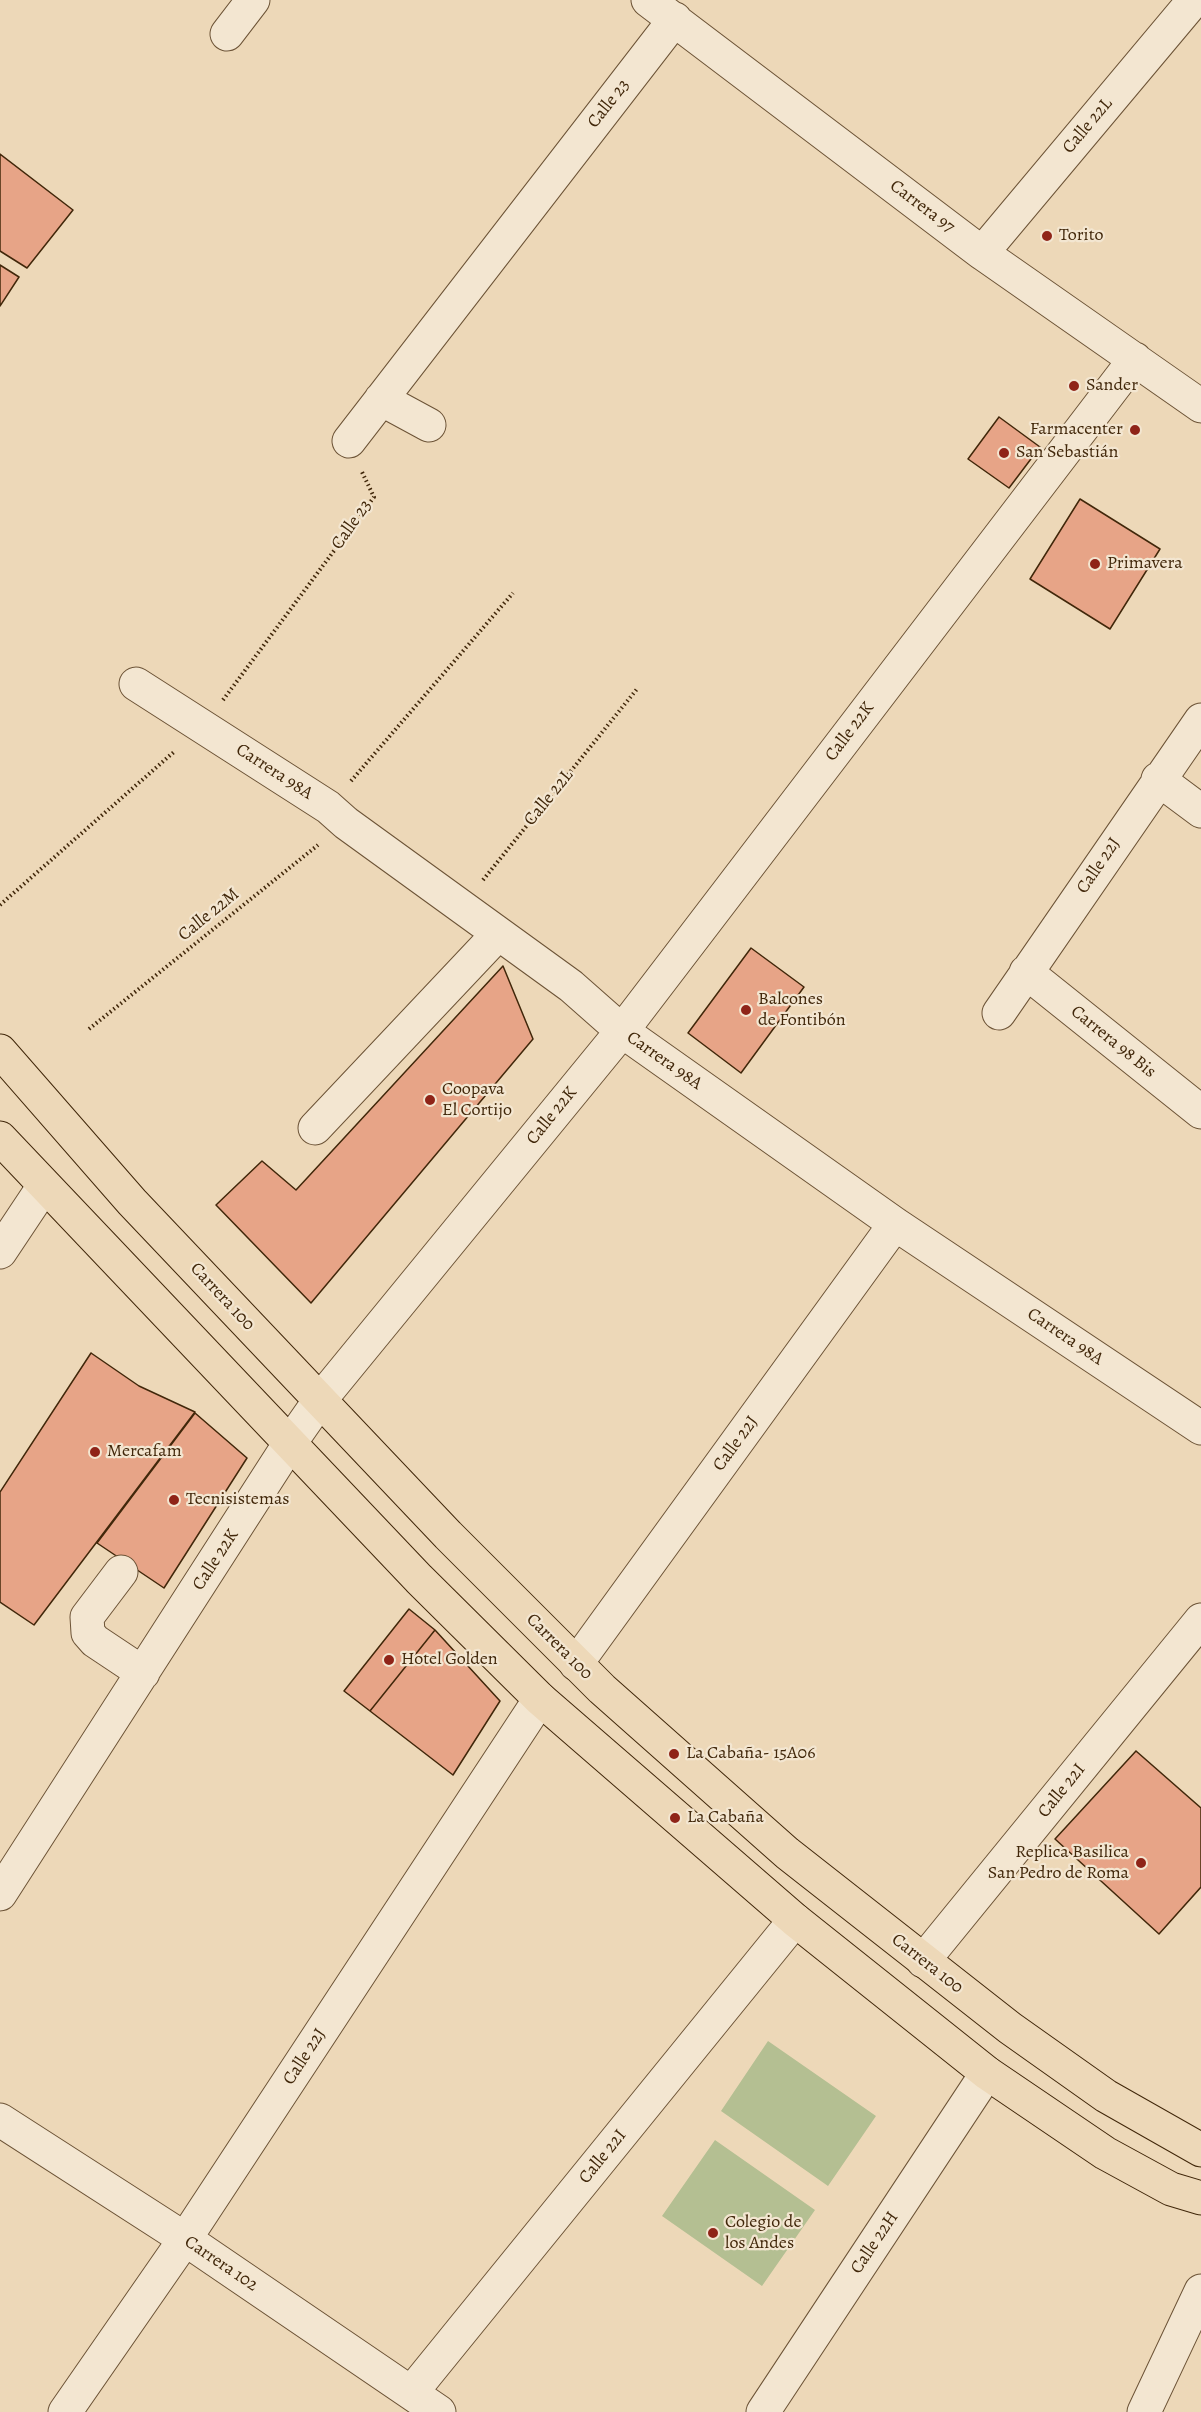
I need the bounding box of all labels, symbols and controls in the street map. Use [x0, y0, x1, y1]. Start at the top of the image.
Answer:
street label: Calle 23 [583, 75, 635, 133]
street label: Calle 22L [1058, 94, 1118, 158]
street label: Carrera 97 [885, 176, 959, 238]
place label: Torito [1059, 225, 1104, 247]
marker: Torito [1040, 229, 1054, 243]
place label: Sander [1086, 375, 1138, 397]
marker: Sander [1067, 379, 1081, 393]
place label: Farmacenter [1030, 419, 1123, 441]
marker: Farmacenter [1128, 423, 1142, 437]
place label: San Sebastián [1016, 442, 1118, 464]
marker: San Sebastián [997, 446, 1011, 460]
street label: Calle 23 [327, 496, 377, 554]
place label: Primavera [1107, 553, 1183, 575]
marker: Primavera [1088, 557, 1102, 571]
street label: Calle 22K [821, 698, 879, 766]
street label: Carrera 98A [231, 739, 317, 805]
street label: Calle 22L [520, 765, 578, 831]
street label: Calle 22J [1072, 834, 1126, 898]
street label: Calle 22M [174, 884, 244, 946]
place label: Balcones de Fontibón [758, 989, 846, 1032]
street label: Carrera 98 Bis [1066, 1001, 1160, 1083]
marker: Balcones de Fontibón [739, 1003, 753, 1017]
street label: Carrera 98A [622, 1027, 706, 1095]
place label: Coopava El Cortijo [442, 1079, 512, 1122]
street label: Calle 22K [522, 1083, 582, 1149]
marker: Coopava El Cortijo [423, 1093, 437, 1107]
street label: Carrera 100 [185, 1258, 259, 1336]
street label: Carrera 98A [1023, 1304, 1107, 1370]
street label: Calle 22J [709, 1412, 763, 1476]
place label: Mercafam [107, 1441, 182, 1463]
marker: Mercafam [88, 1445, 102, 1459]
place label: Tecnisistemas [186, 1489, 290, 1511]
marker: Tecnisistemas [167, 1493, 181, 1507]
street label: Calle 22K [188, 1525, 244, 1595]
street label: Carrera 100 [521, 1609, 597, 1685]
place label: Hotel Golden [401, 1649, 498, 1671]
marker: Hotel Golden [382, 1653, 396, 1667]
place label: La Cabaña- 15A06 [686, 1743, 815, 1765]
marker: La Cabaña- 15A06 [667, 1747, 681, 1761]
street label: Calle 22I [1034, 1759, 1090, 1823]
place label: La Cabaña [687, 1807, 764, 1829]
marker: La Cabaña [668, 1811, 682, 1825]
place label: Replica Basilica San Pedro de Roma [988, 1842, 1129, 1884]
marker: Replica Basilica San Pedro de Roma [1134, 1856, 1148, 1870]
street label: Carrera 100 [887, 1929, 967, 1999]
street label: Calle 22J [279, 2025, 331, 2089]
street label: Calle 22I [575, 2125, 631, 2189]
street label: Calle 22H [846, 2208, 904, 2278]
place label: Colegio de los Andes [725, 2212, 801, 2254]
marker: Colegio de los Andes [706, 2226, 720, 2240]
street label: Carrera 102 [180, 2231, 262, 2297]

